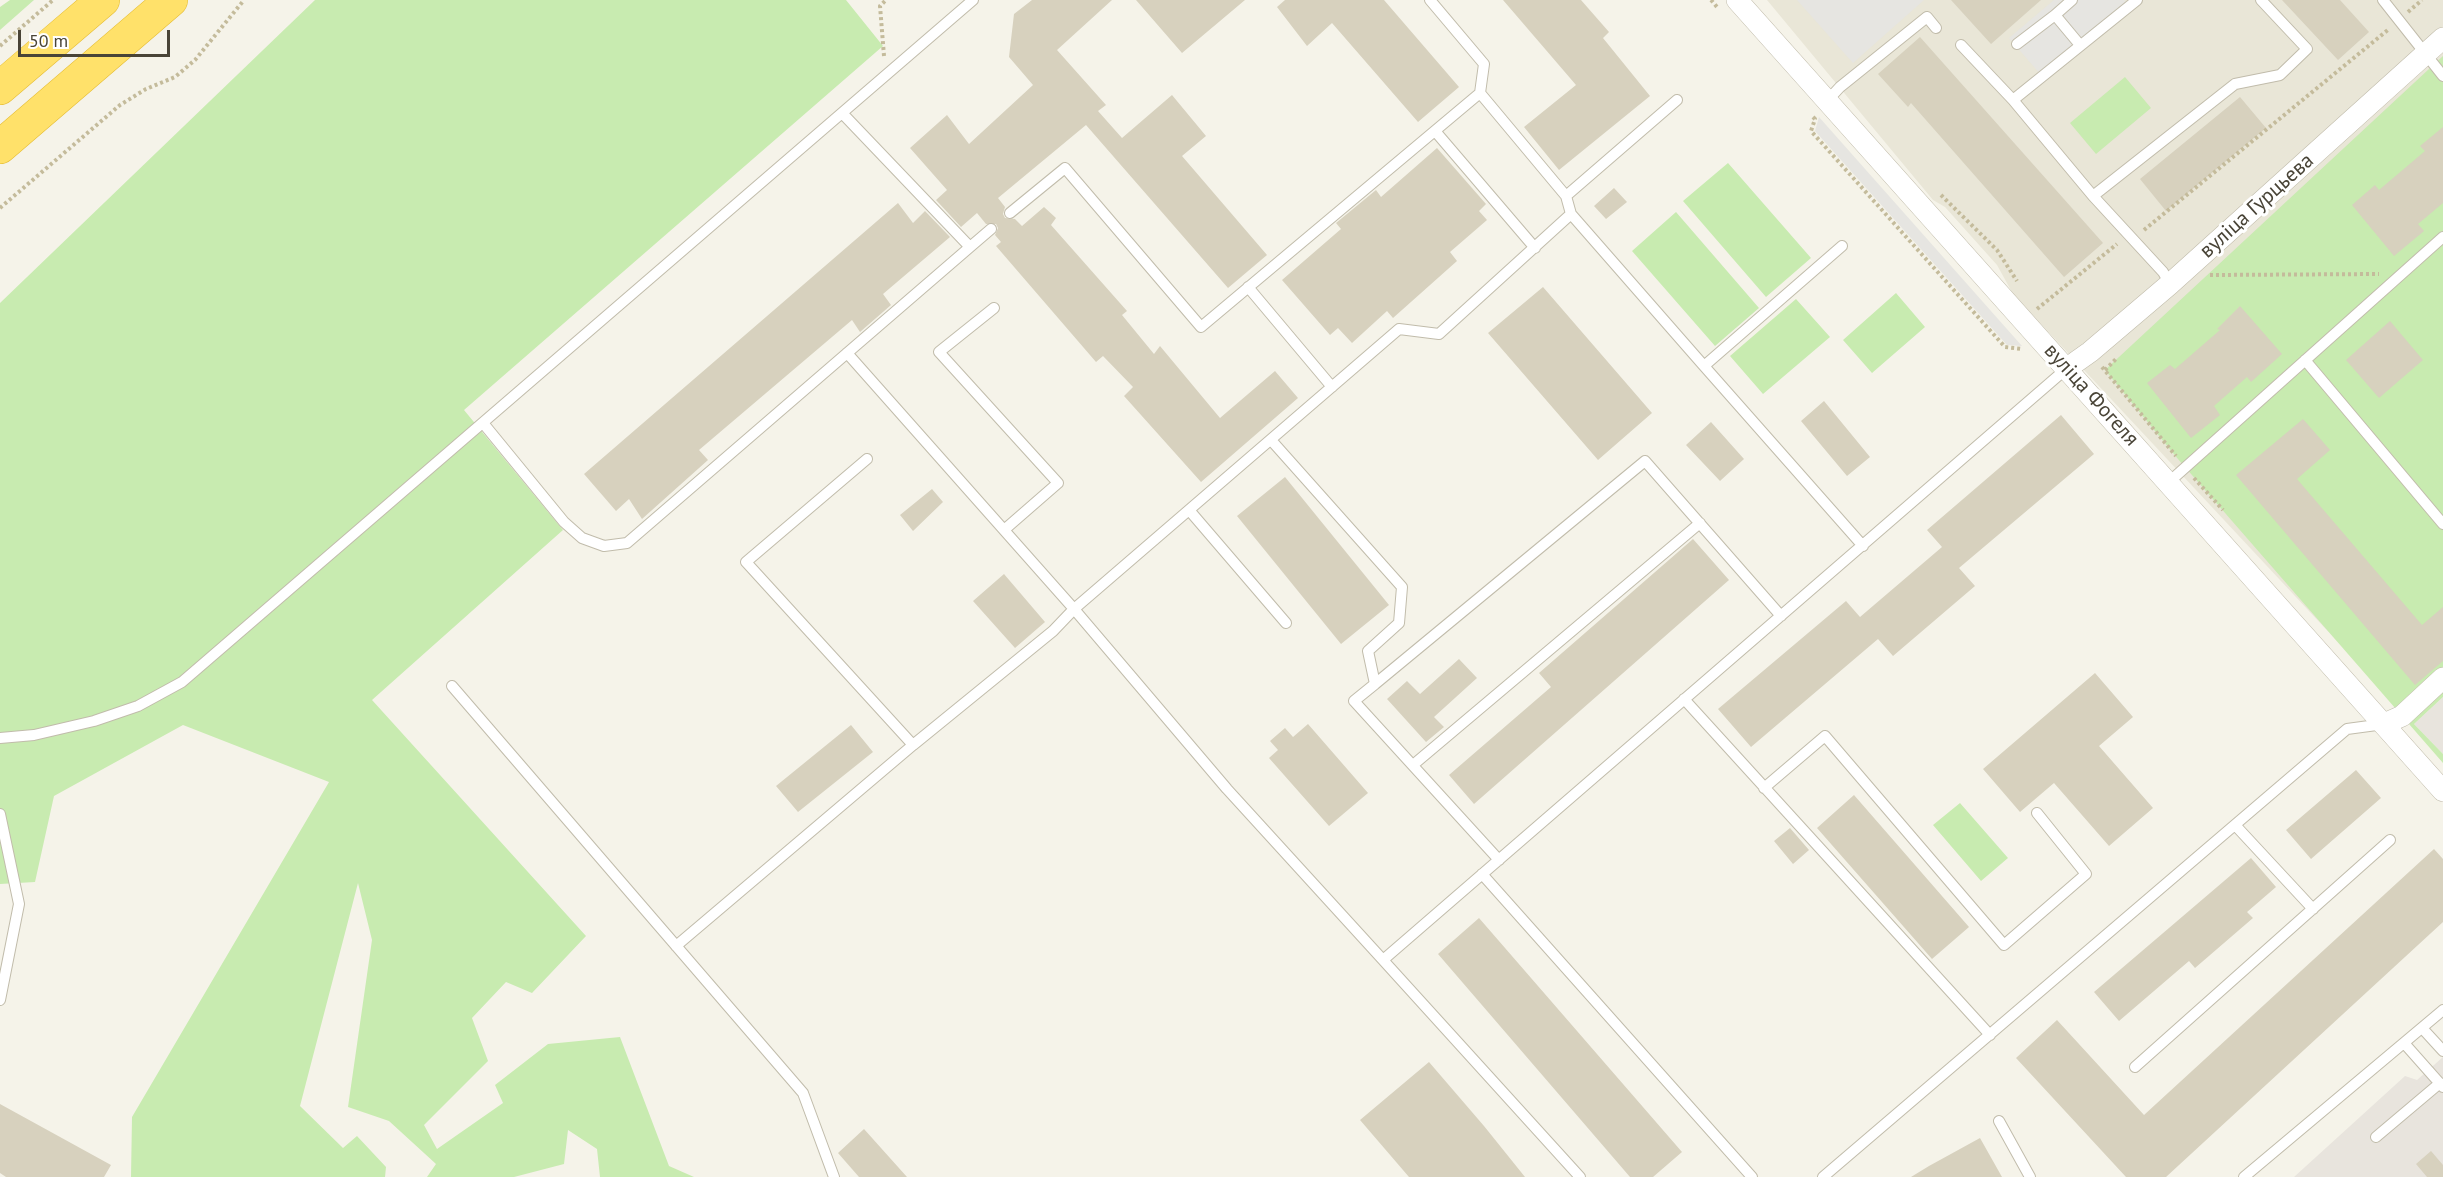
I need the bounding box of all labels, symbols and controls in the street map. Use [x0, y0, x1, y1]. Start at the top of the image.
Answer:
scale bar [21, 18, 172, 56]
text: 50 m [29, 29, 68, 52]
street label: вуліца Гурцьева [2195, 148, 2319, 264]
street label: вуліца Фогеля [2038, 338, 2144, 452]

